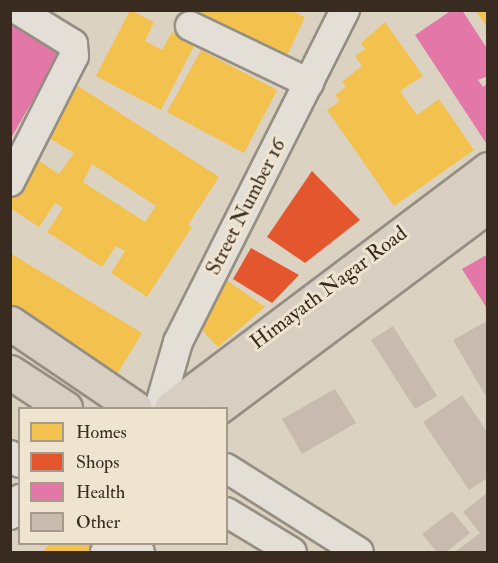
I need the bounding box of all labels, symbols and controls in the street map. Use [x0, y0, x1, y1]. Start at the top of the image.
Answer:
street label: Street Number 16 [201, 135, 291, 279]
street label: Himayath Nagar Road [246, 221, 412, 355]
legend [18, 407, 228, 545]
text: Homes [76, 421, 127, 444]
text: Shops [76, 451, 119, 474]
text: Health [76, 481, 125, 504]
text: Other [76, 511, 120, 534]

